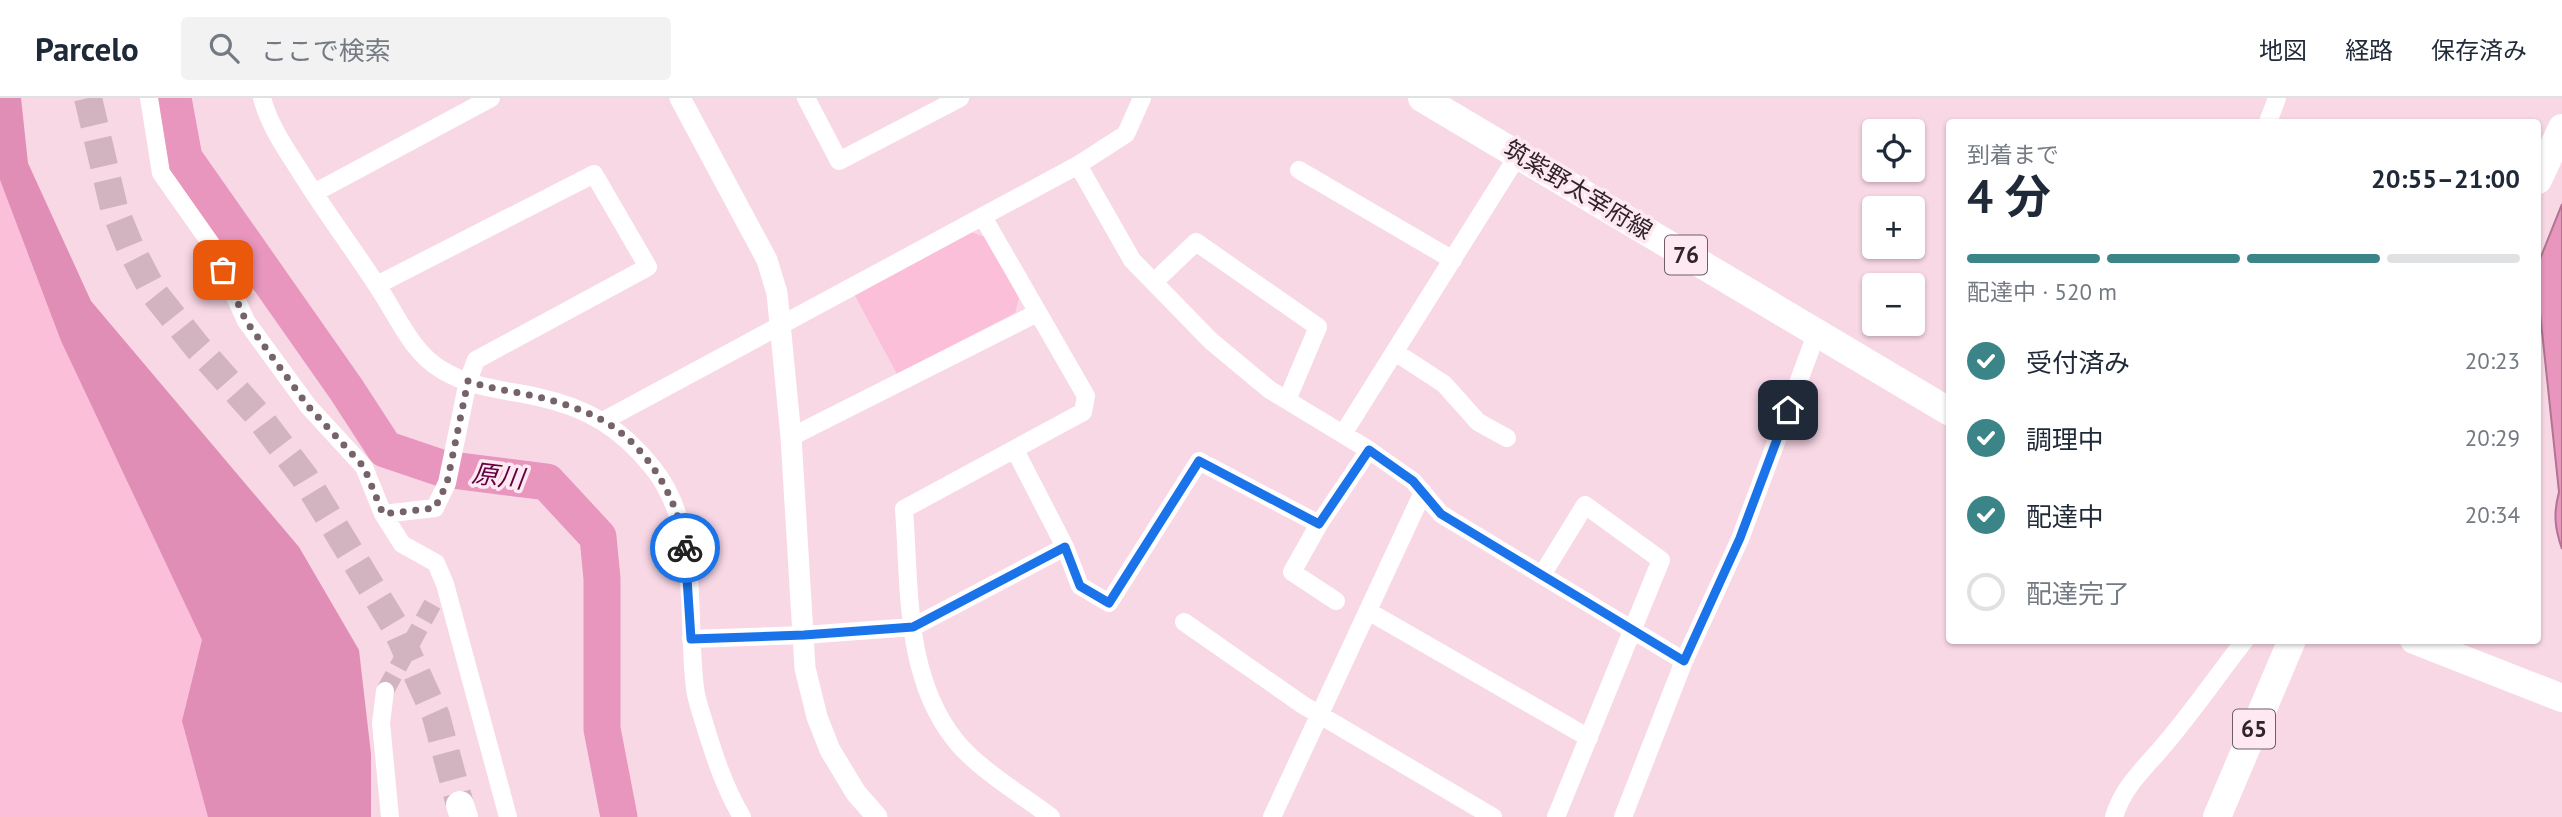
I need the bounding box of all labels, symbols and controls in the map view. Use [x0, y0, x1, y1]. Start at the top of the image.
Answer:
search box [181, 17, 671, 80]
text: Parcelo [35, 27, 139, 70]
icon: search [205, 29, 243, 67]
text: ここで検索 [261, 34, 391, 67]
text: 地図 [2259, 35, 2307, 66]
text: 経路 [2345, 35, 2393, 66]
text: 保存済み [2431, 35, 2527, 66]
map controls [1862, 119, 1925, 336]
button: locate [1862, 119, 1925, 182]
street label: 筑紫野太宰府線 [1498, 133, 1658, 246]
text: 到着まで [1967, 140, 2059, 169]
text: 20:55–21:00 [2371, 162, 2520, 195]
text: 4 分 [1967, 166, 2051, 226]
button: + [1862, 196, 1925, 259]
road number: 76 [1665, 236, 1707, 274]
pin [193, 240, 253, 300]
icon: bag [204, 251, 242, 289]
button: − [1862, 273, 1925, 336]
text: 配達中 · 520 m [1967, 277, 2117, 306]
icon: check [1967, 342, 2005, 380]
text: 受付済み [2026, 346, 2130, 379]
text: 20:23 [2465, 346, 2520, 375]
pin [1758, 380, 1818, 440]
icon: home [1769, 391, 1807, 429]
icon: check [1967, 419, 2005, 457]
text: 調理中 [2026, 423, 2104, 456]
text: 20:29 [2465, 423, 2520, 452]
water label: 原川 [470, 456, 529, 495]
icon: check [1967, 496, 2005, 534]
text: 配達中 [2026, 500, 2104, 533]
text: 20:34 [2465, 500, 2520, 529]
courier [650, 513, 720, 583]
icon: bike [666, 529, 704, 567]
text: 配達完了 [2026, 577, 2130, 610]
road number: 65 [2233, 709, 2275, 748]

